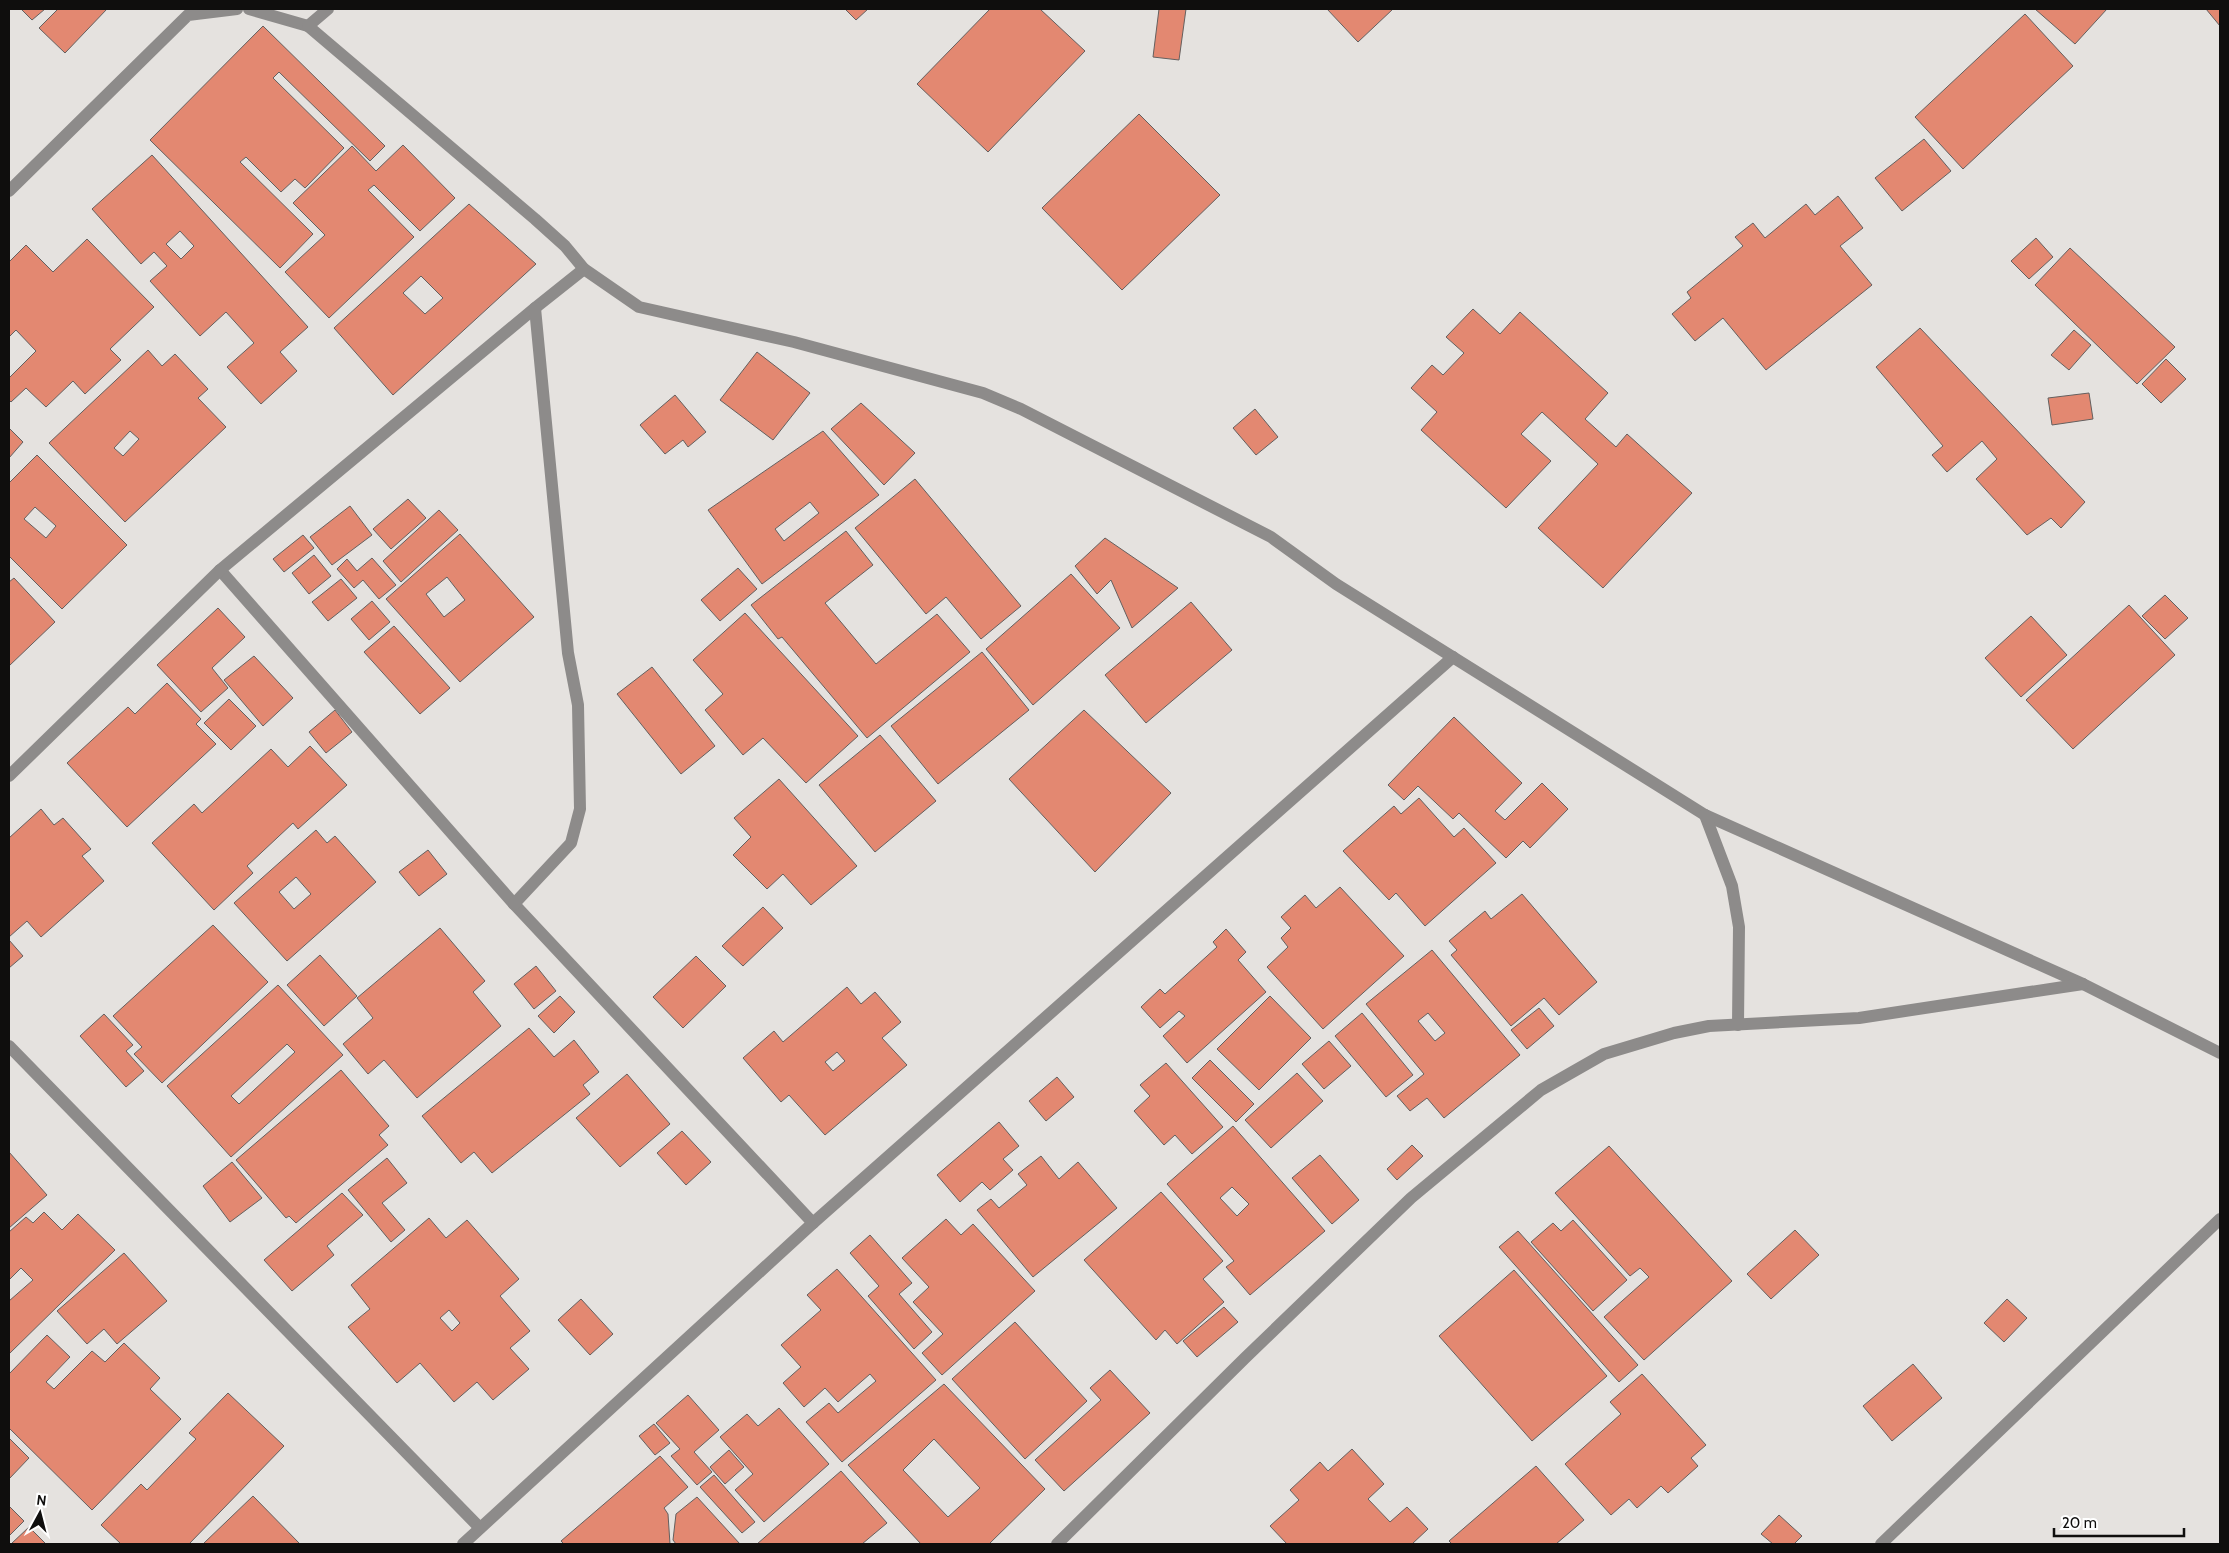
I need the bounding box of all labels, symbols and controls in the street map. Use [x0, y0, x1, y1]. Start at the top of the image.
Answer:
north arrow [15, 1488, 65, 1538]
text: N [36, 1491, 48, 1510]
scale bar [2054, 1506, 2184, 1538]
text: 20 m [2062, 1514, 2097, 1532]

